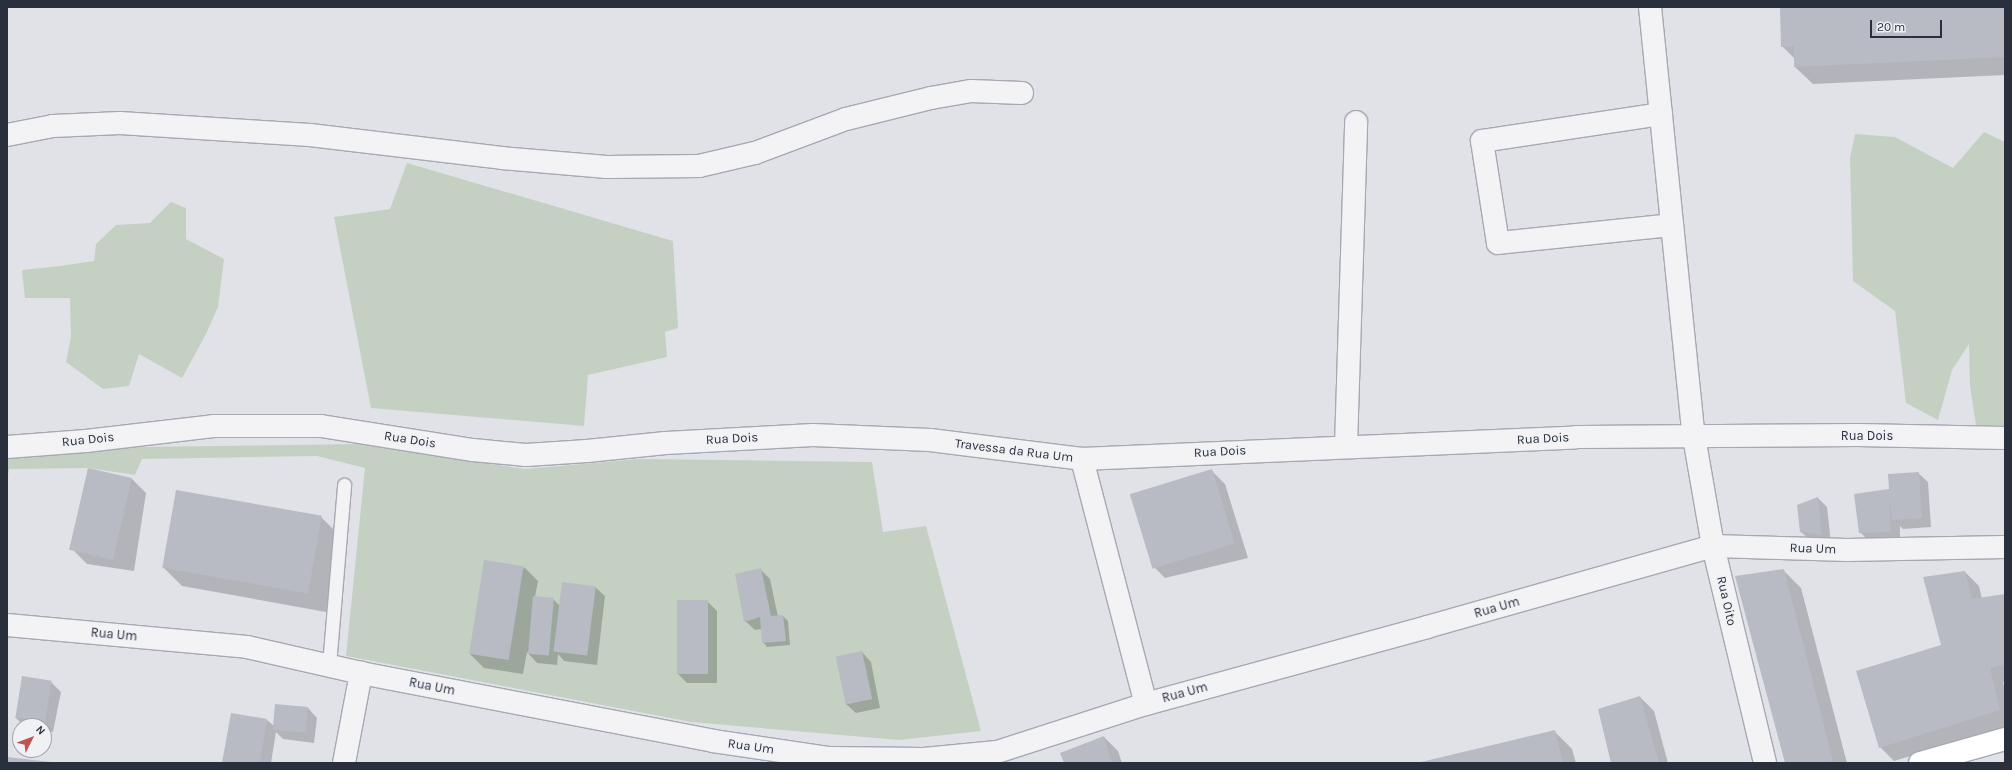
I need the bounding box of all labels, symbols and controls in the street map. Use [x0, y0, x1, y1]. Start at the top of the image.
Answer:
scale bar [1872, 12, 1944, 38]
text: 20 m [1877, 20, 1905, 34]
street label: Rua Dois [383, 428, 437, 452]
street label: Rua Dois [1841, 428, 1893, 444]
street label: Rua Dois [61, 430, 115, 450]
street label: Rua Dois [705, 430, 759, 448]
street label: Rua Dois [1516, 430, 1570, 448]
street label: Travessa da Rua Um [954, 436, 1074, 466]
street label: Rua Dois [1193, 443, 1247, 461]
street label: Rua Um [1789, 540, 1837, 558]
street label: Rua Oito [1713, 575, 1739, 627]
street label: Rua Um [1472, 594, 1522, 622]
street label: Rua Um [90, 625, 138, 645]
street label: Rua Um [408, 675, 456, 699]
street label: Rua Um [1160, 679, 1210, 707]
north arrow [12, 718, 52, 758]
text: N [33, 723, 48, 738]
street label: Rua Um [727, 736, 775, 758]

